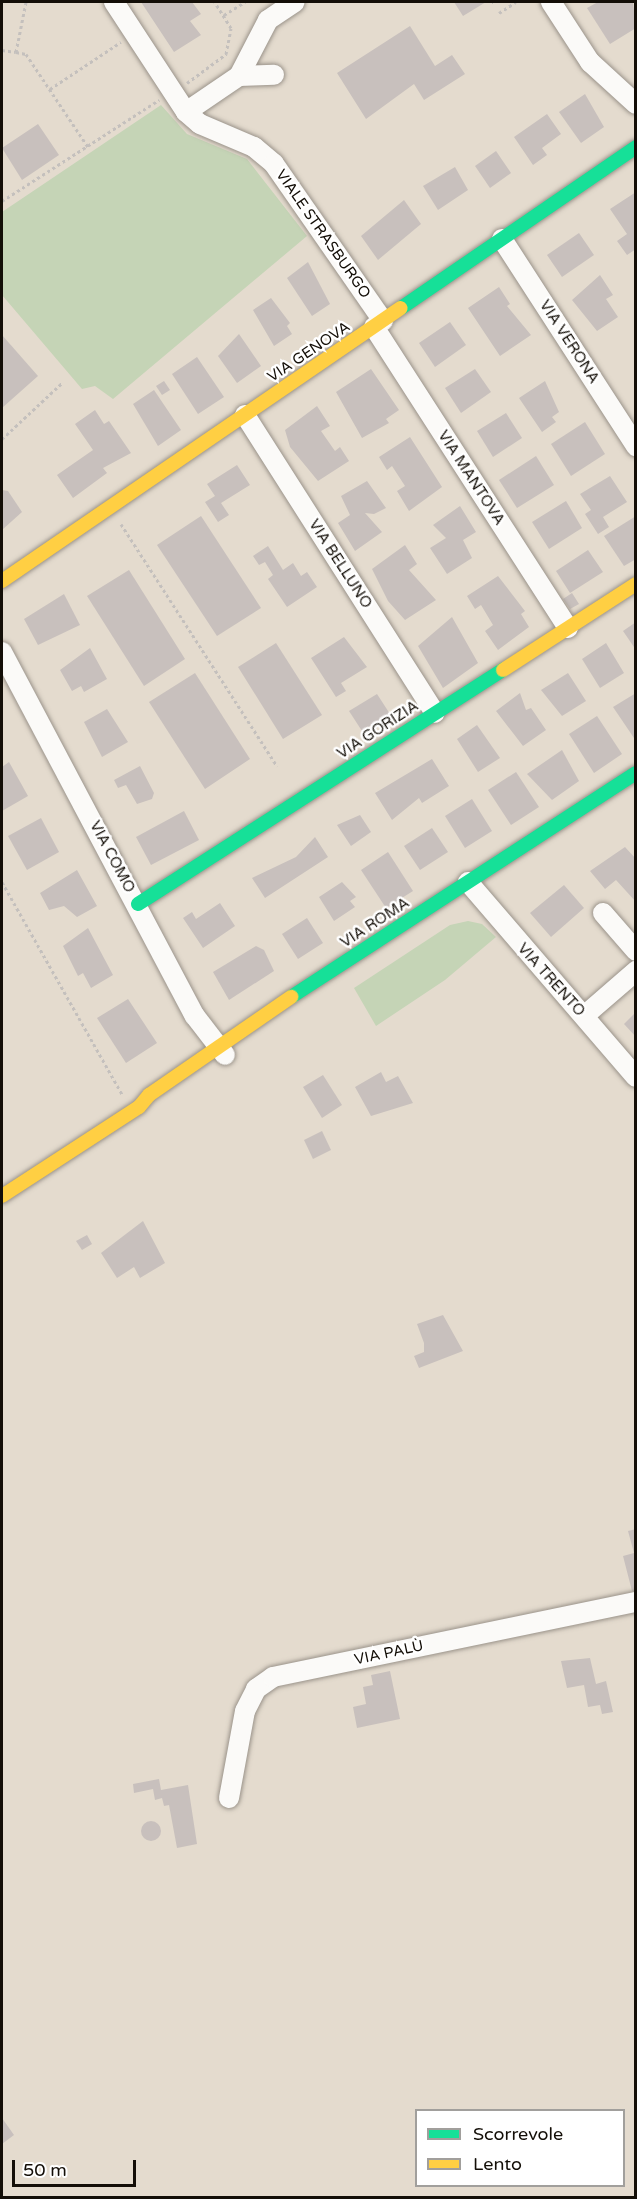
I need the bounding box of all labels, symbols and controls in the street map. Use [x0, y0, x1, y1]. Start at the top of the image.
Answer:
street label: VIALE STRASBURGO [272, 166, 374, 302]
street label: VIA VERONA [535, 297, 603, 387]
street label: VIA GENOVA [264, 318, 354, 386]
street label: VIA MANTOVA [434, 427, 508, 529]
street label: VIA BELLUNO [305, 516, 375, 612]
street label: VIA GORIZIA [334, 697, 422, 763]
street label: VIA COMO [86, 818, 138, 896]
street label: VIA ROMA [337, 894, 413, 952]
street label: VIA TRENTO [513, 940, 589, 1020]
street label: VIA PALÙ [353, 1637, 425, 1669]
legend [415, 2109, 625, 2187]
text: Scorrevole [473, 2123, 563, 2145]
scale bar [15, 2148, 140, 2186]
text: Lento [473, 2153, 522, 2175]
text: 50 m [23, 2159, 67, 2181]

